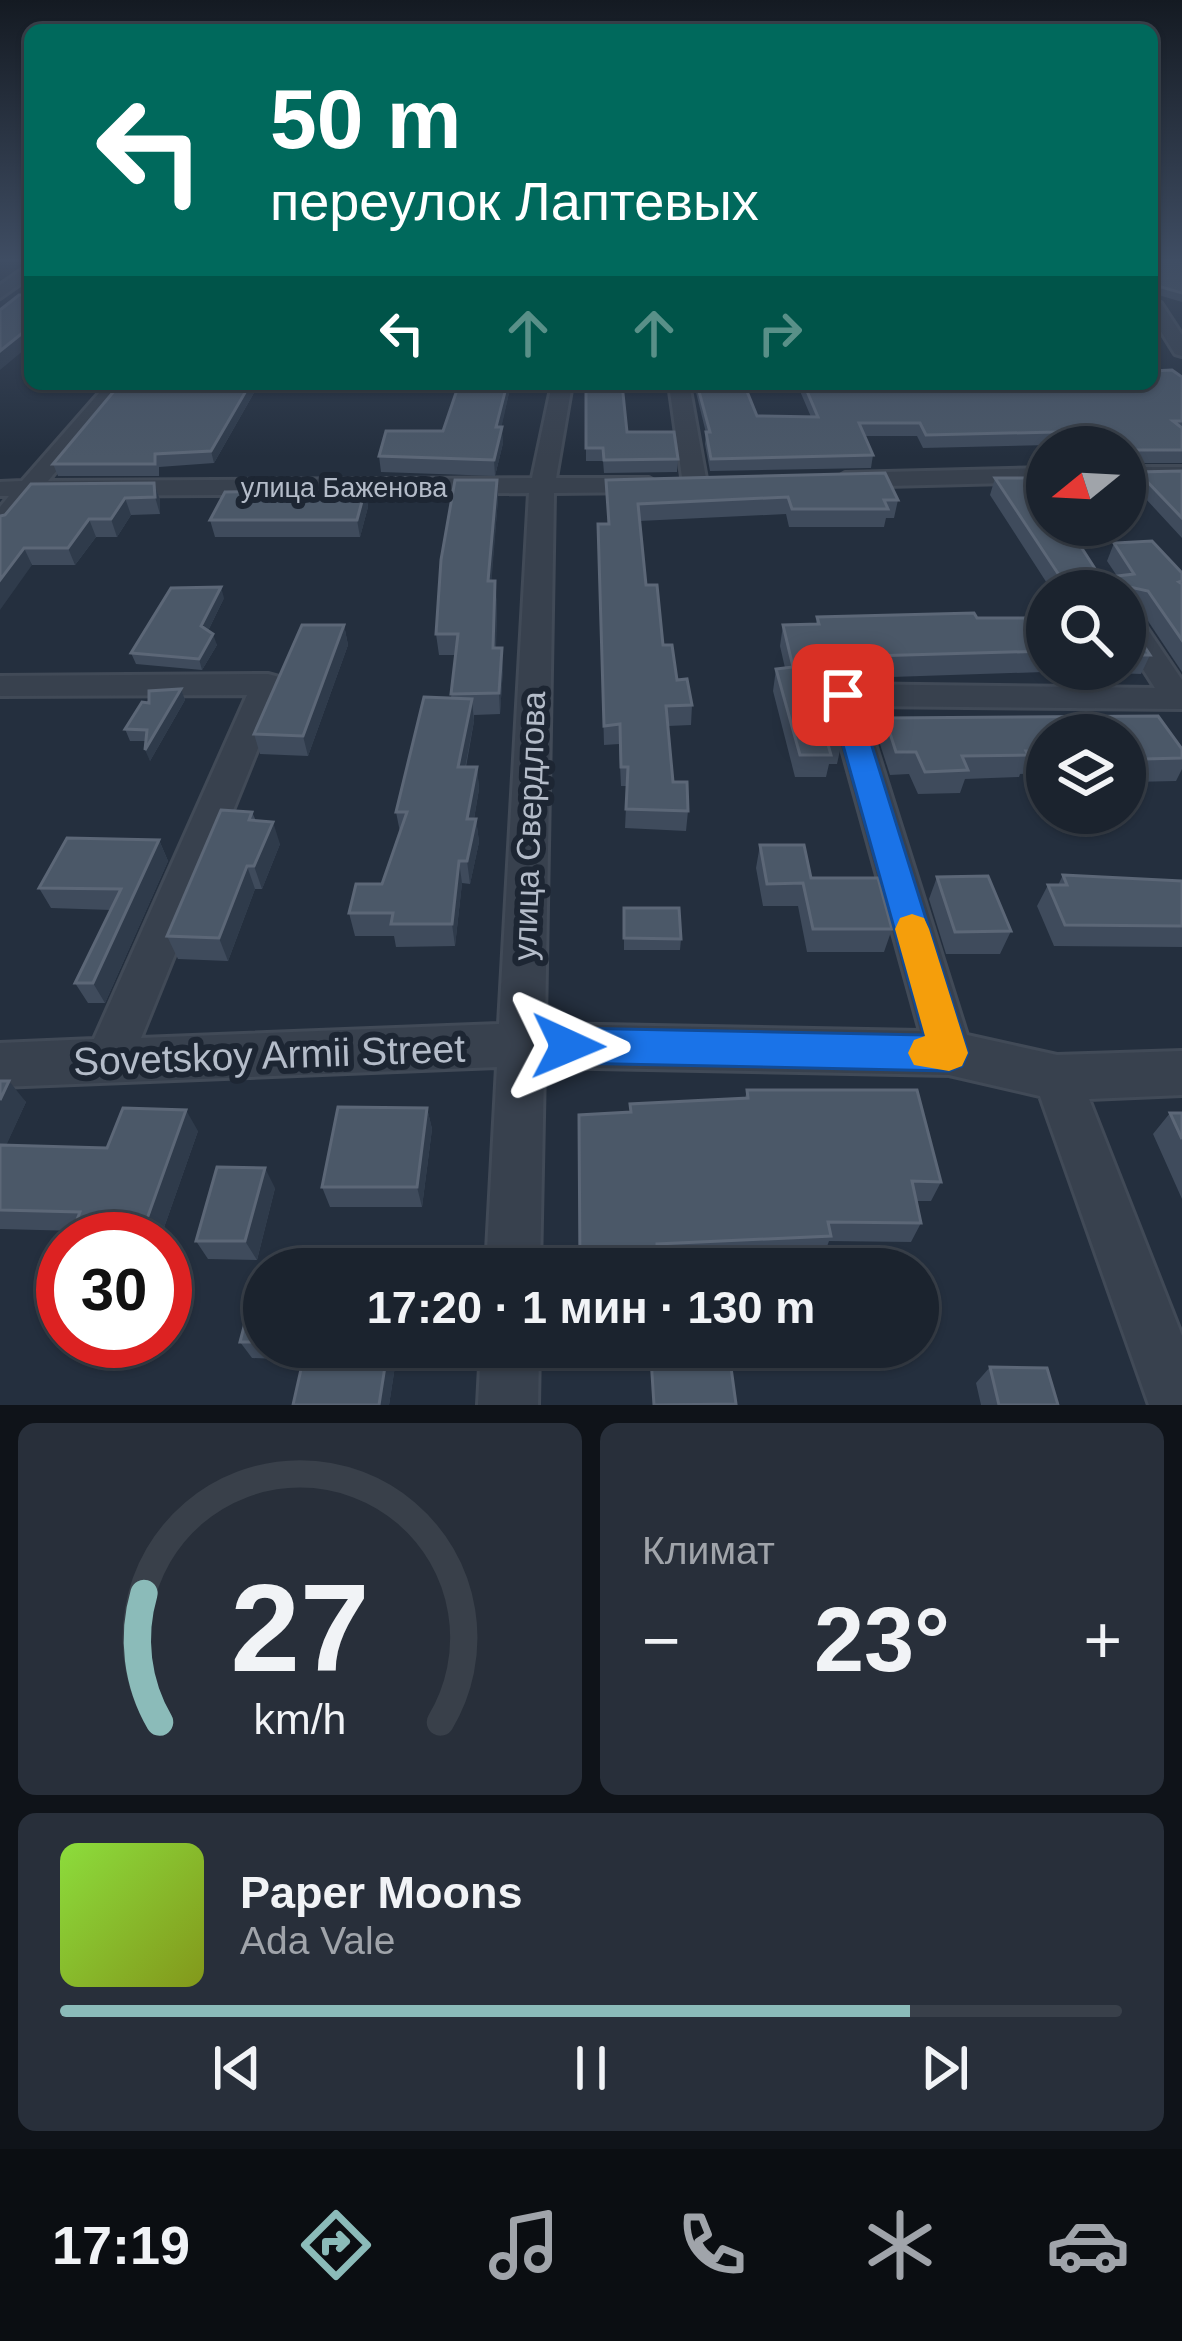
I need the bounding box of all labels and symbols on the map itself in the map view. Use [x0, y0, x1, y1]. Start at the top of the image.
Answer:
north arrow [1026, 426, 1146, 546]
street label: улица Баженова [241, 473, 448, 503]
pin [792, 644, 894, 746]
street label: улица Свердлова [506, 690, 552, 961]
position arrow [505, 983, 631, 1109]
street label: Sovetskoy Armii Street [72, 1027, 466, 1083]
speed limit sign: 30 [36, 1212, 192, 1368]

